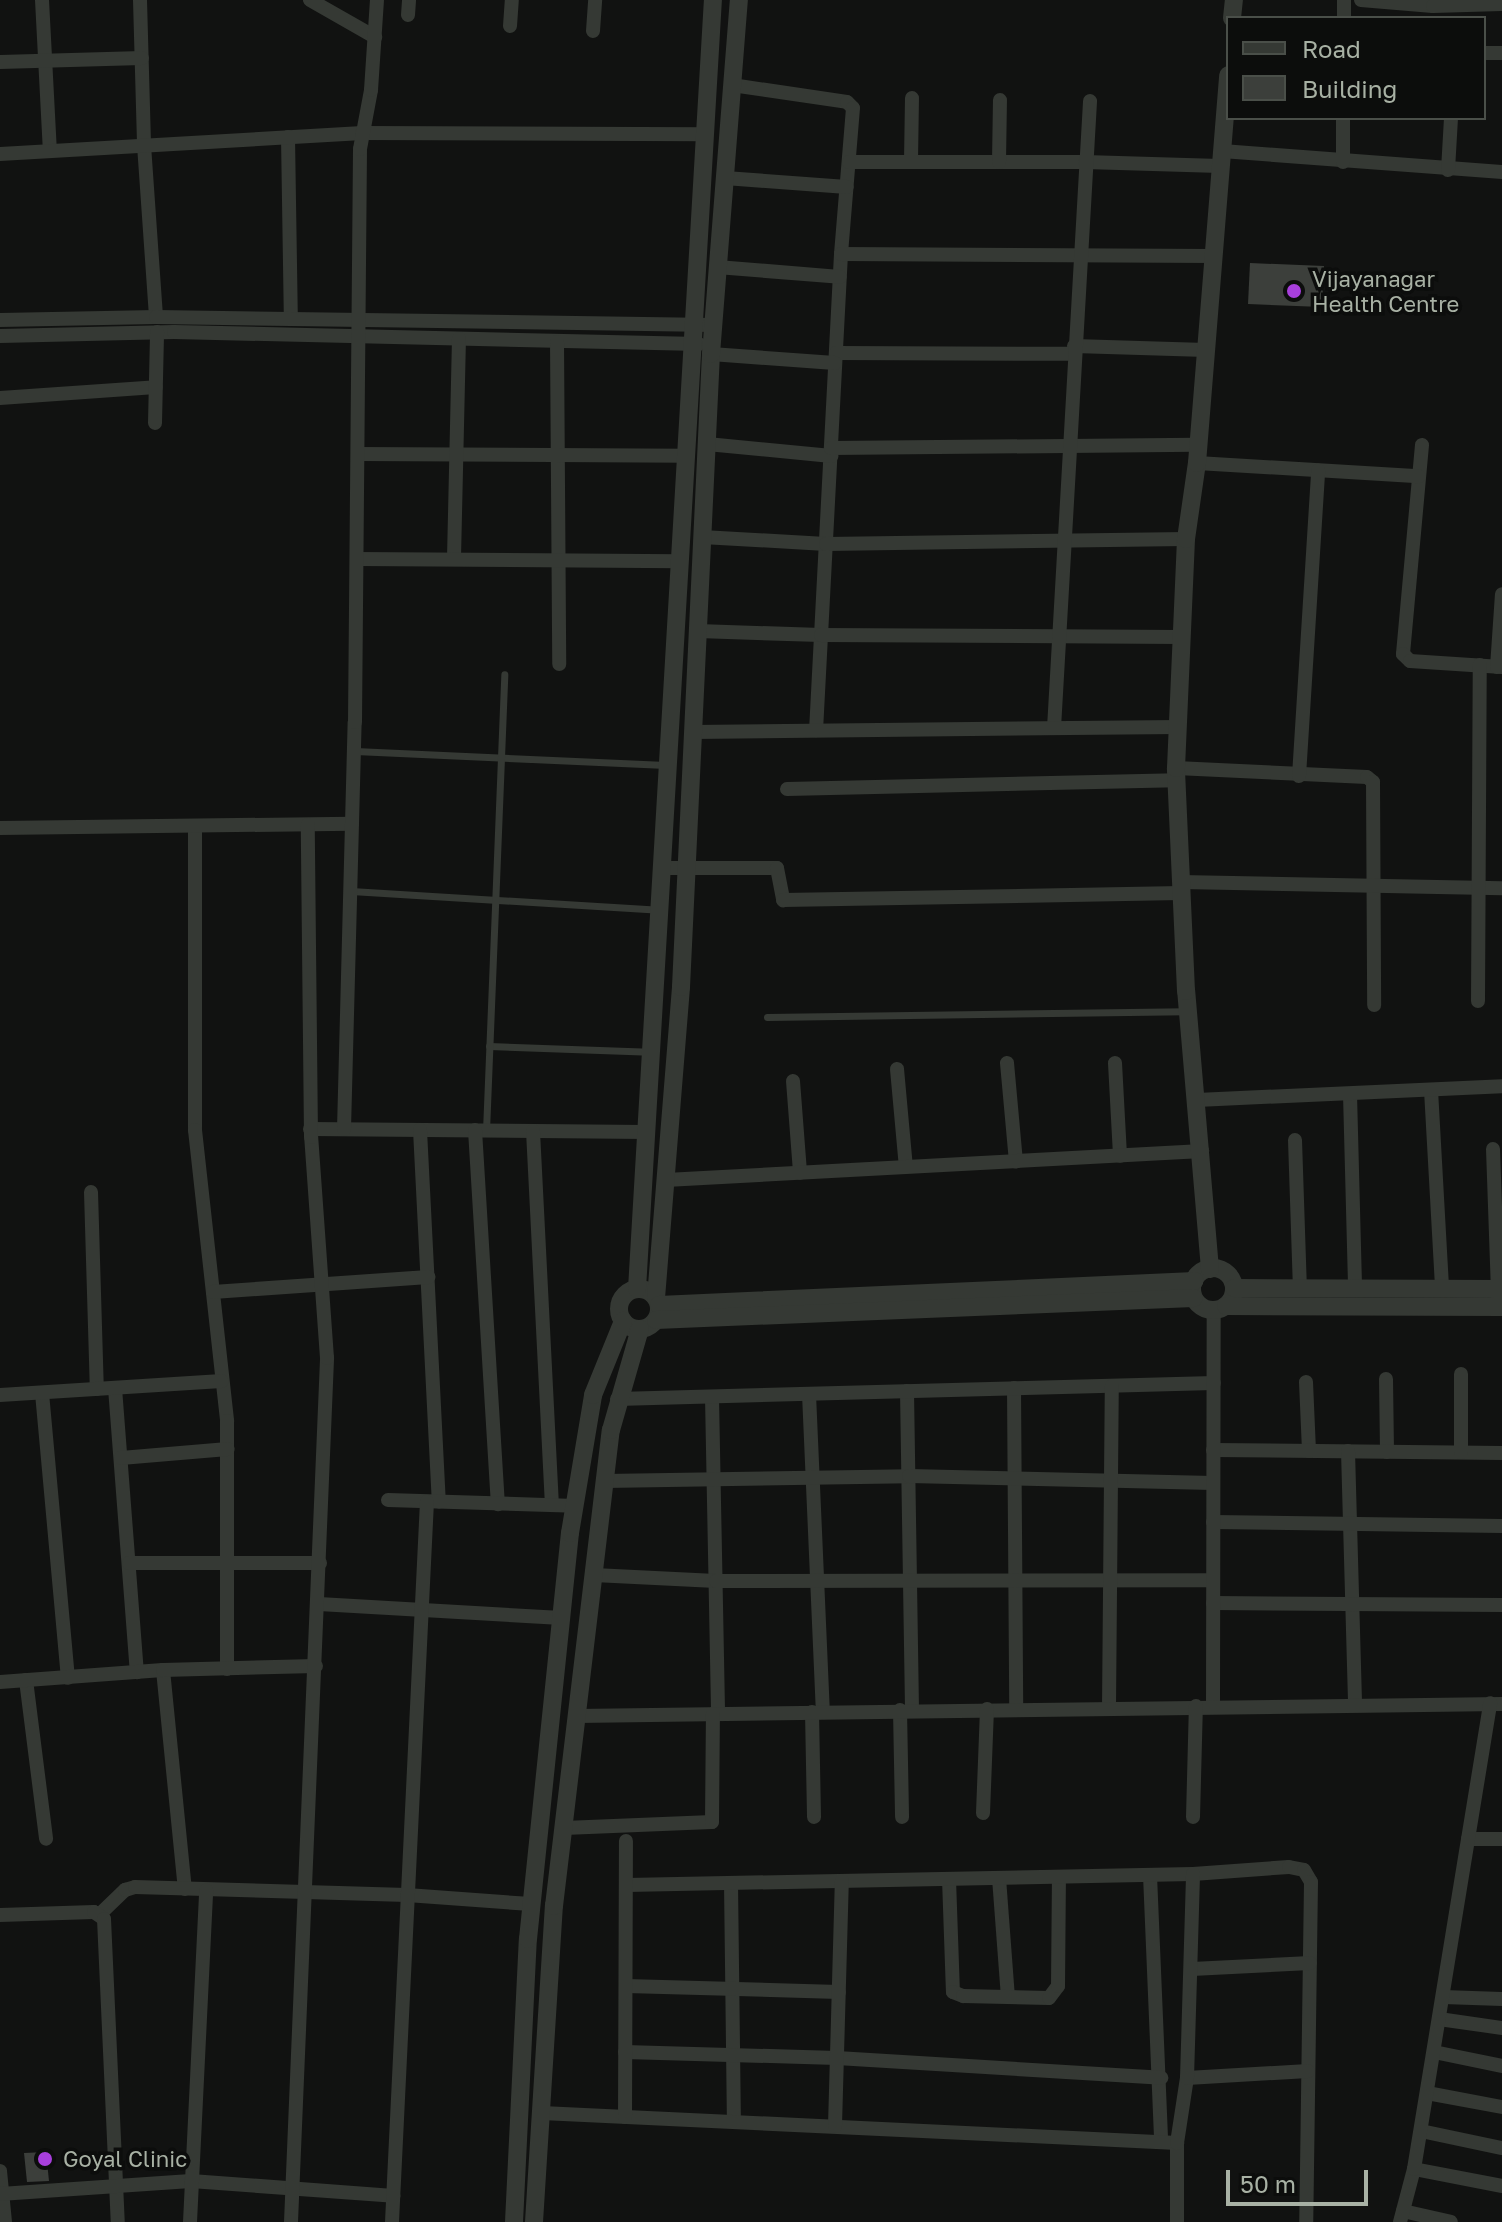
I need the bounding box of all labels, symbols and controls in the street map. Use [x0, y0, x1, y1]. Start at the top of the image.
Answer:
legend [1226, 16, 1486, 120]
text: Road [1302, 34, 1361, 63]
text: Building [1302, 74, 1397, 103]
place label: Vijayanagar Health Centre [1312, 265, 1459, 316]
marker: Vijayanagar Health Centre [1283, 280, 1305, 302]
place label: Goyal Clinic [63, 2146, 187, 2172]
marker: Goyal Clinic [34, 2148, 56, 2170]
scale bar [1230, 2154, 1372, 2204]
text: 50 m [1240, 2169, 1296, 2198]

